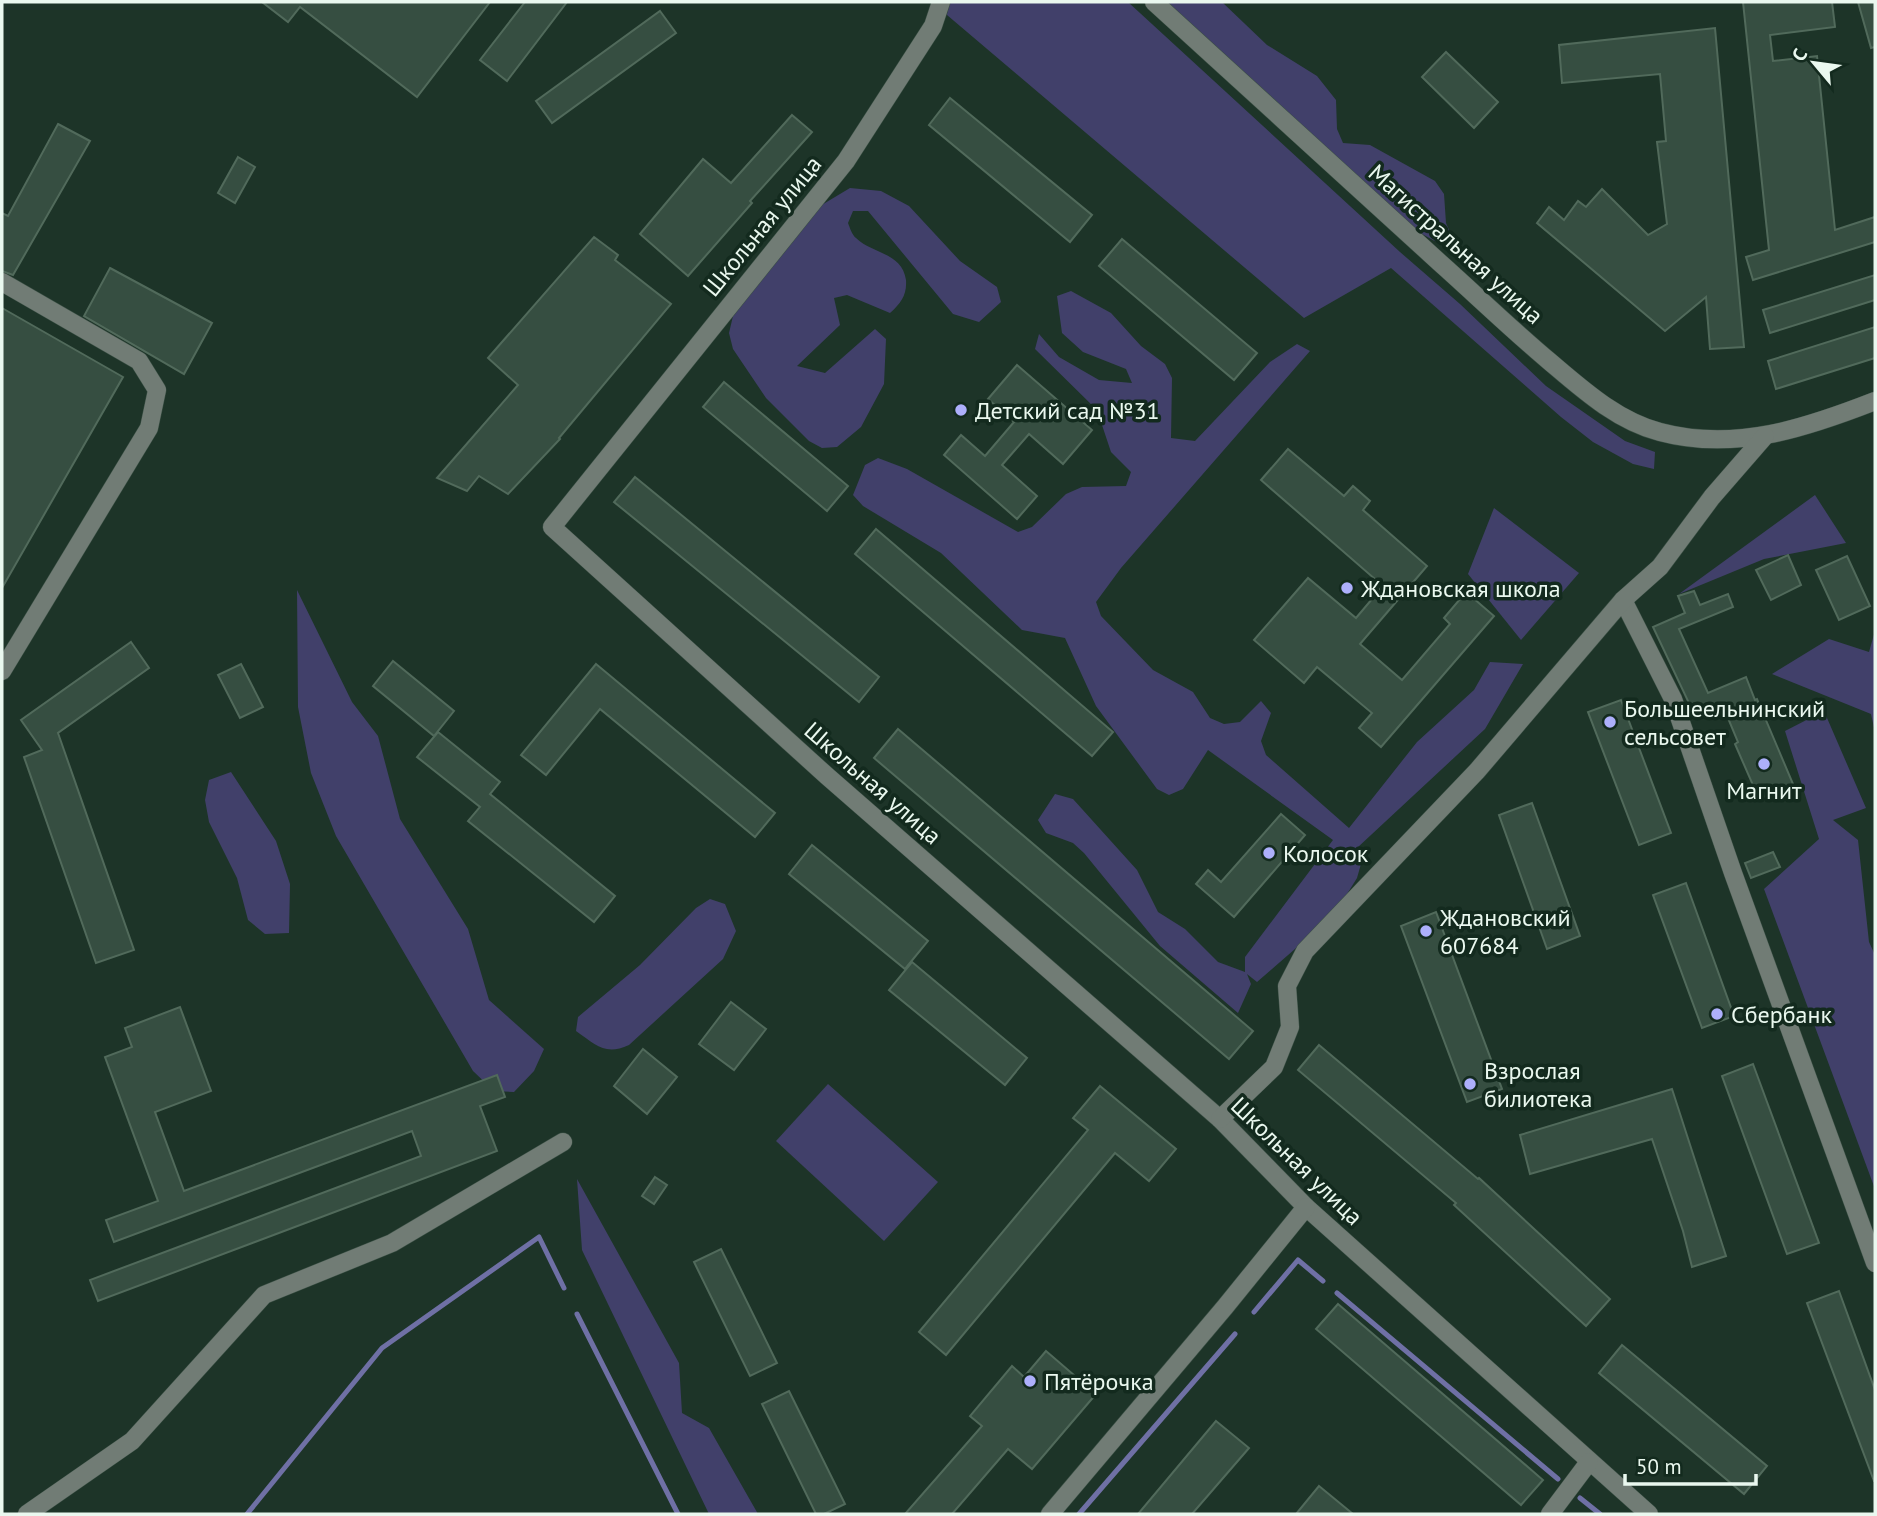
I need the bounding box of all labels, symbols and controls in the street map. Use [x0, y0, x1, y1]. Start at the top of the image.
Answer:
north arrow [1779, 28, 1849, 98]
text: С [1786, 44, 1812, 65]
street label: Школьная улица [696, 149, 828, 303]
street label: Магистральная улица [1362, 157, 1550, 331]
place label: Детский сад №31 [975, 395, 1160, 426]
marker: Детский сад №31 [953, 402, 969, 418]
place label: Ждановская школа [1360, 573, 1561, 604]
marker: Ждановская школа [1339, 580, 1355, 596]
place label: Большеельнинский сельсовет [1624, 693, 1825, 752]
marker: Большеельнинский сельсовет [1602, 714, 1618, 730]
street label: Школьная улица [798, 715, 948, 851]
marker: Магнит [1756, 756, 1772, 772]
place label: Магнит [1726, 775, 1802, 806]
place label: Колосок [1283, 838, 1369, 869]
marker: Колосок [1261, 845, 1277, 861]
place label: Ждановский 607684 [1439, 902, 1571, 961]
marker: Ждановский 607684 [1418, 923, 1434, 939]
place label: Сбербанк [1731, 999, 1832, 1030]
marker: Сбербанк [1709, 1006, 1725, 1022]
place label: Взрослая билиотека [1484, 1055, 1592, 1114]
marker: Взрослая билиотека [1462, 1076, 1478, 1092]
street label: Школьная улица [1224, 1090, 1370, 1232]
place label: Пятёрочка [1044, 1366, 1154, 1397]
marker: Пятёрочка [1022, 1373, 1038, 1389]
scale bar [1625, 1442, 1756, 1486]
text: 50 m [1636, 1453, 1682, 1480]

